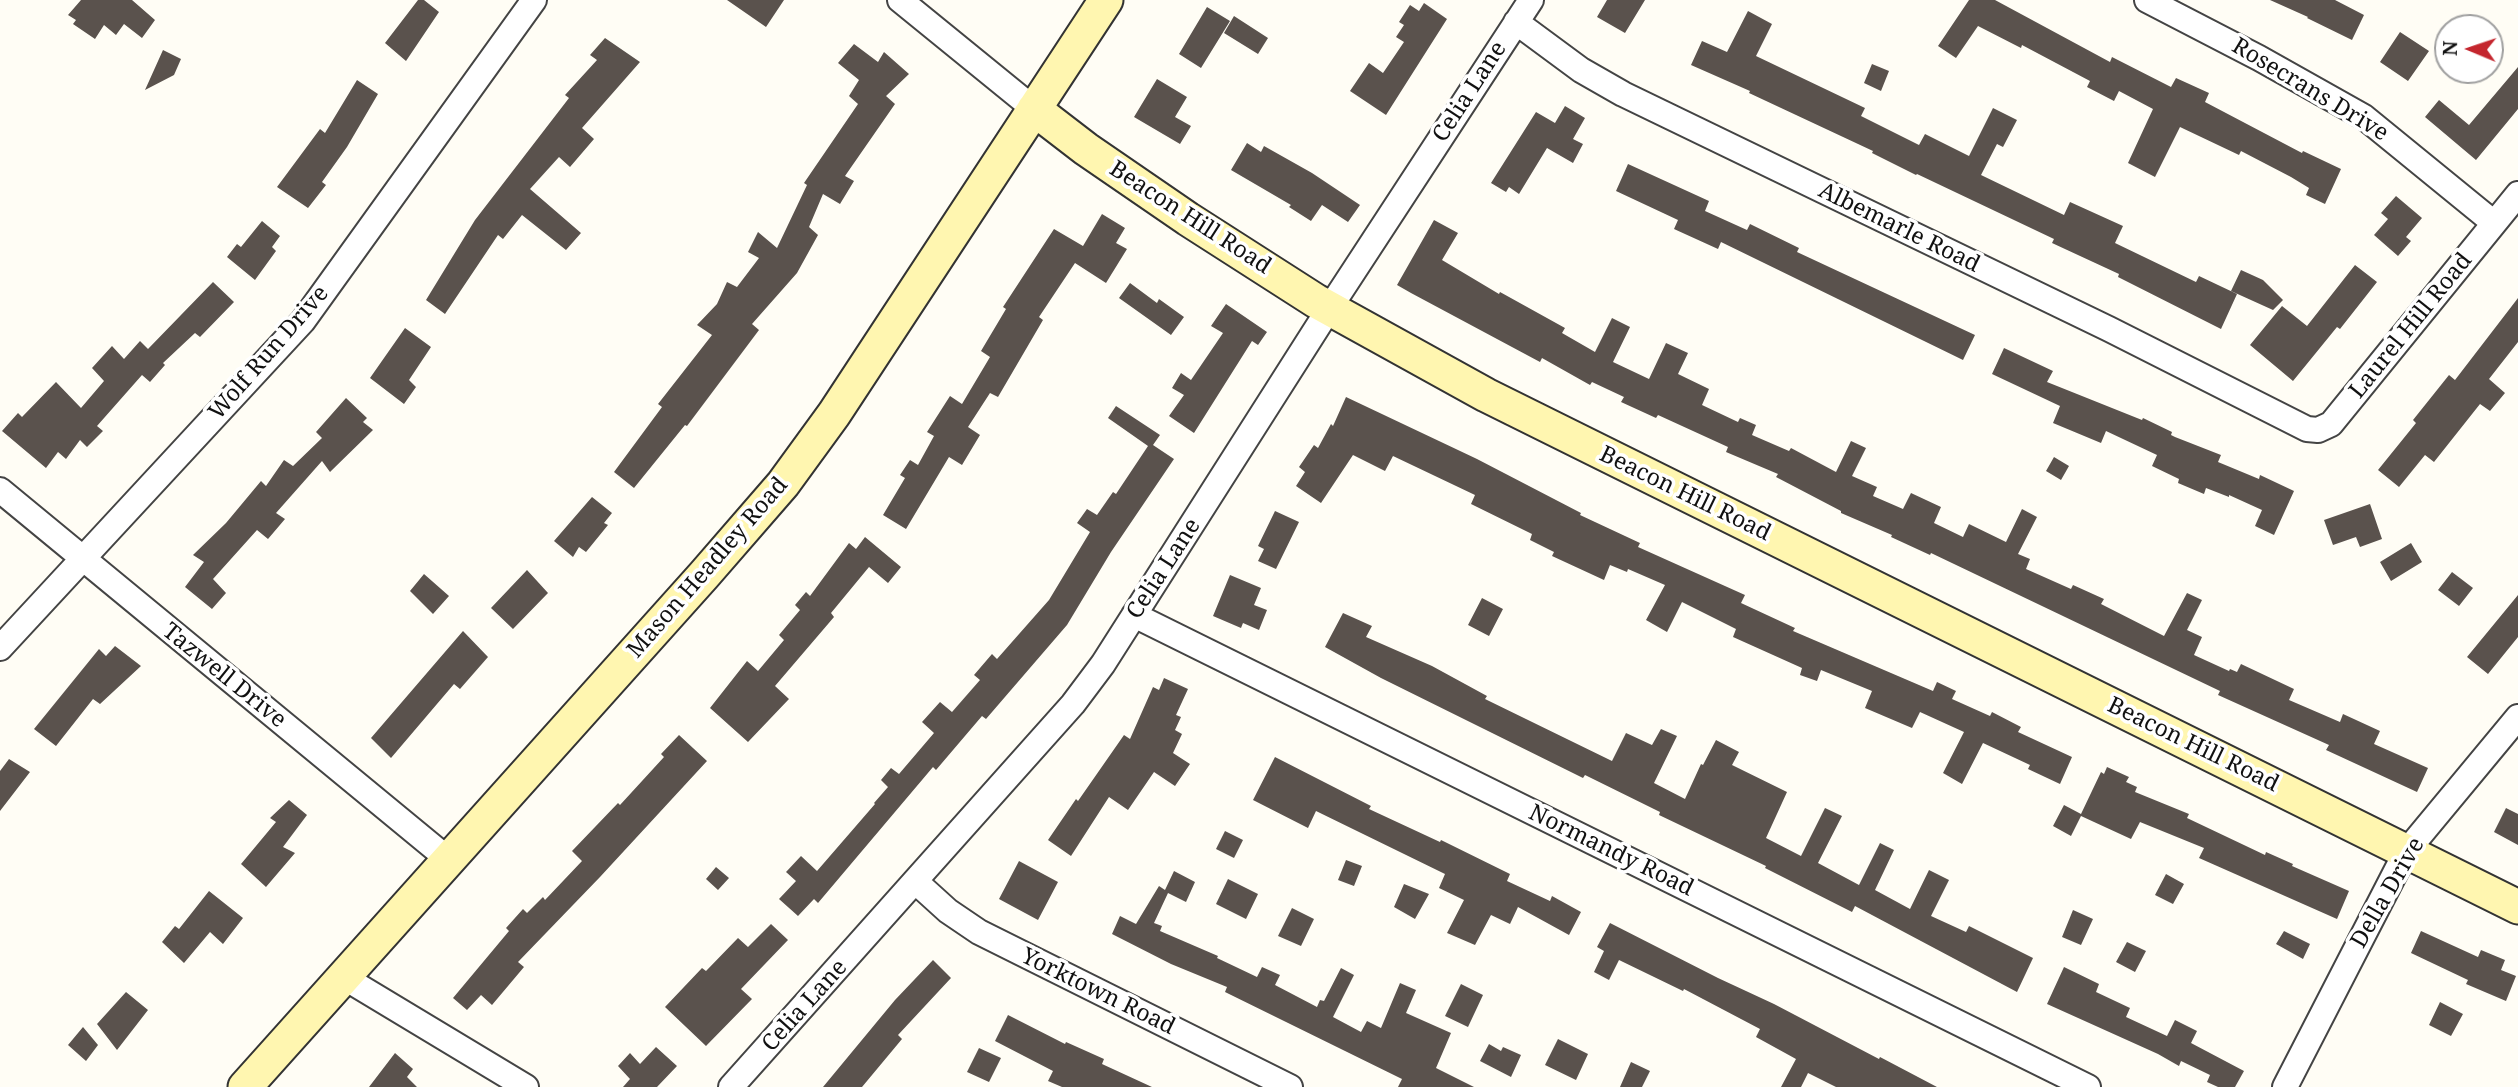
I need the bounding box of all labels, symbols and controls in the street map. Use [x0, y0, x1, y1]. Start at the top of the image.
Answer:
north arrow [2434, 14, 2504, 84]
street label: Rosecrans Drive [2227, 32, 2393, 148]
street label: Celia Lane [1427, 37, 1513, 147]
text: N [2437, 40, 2463, 56]
street label: Beacon Hill Road [1104, 156, 1276, 280]
street label: Albemarle Road [1814, 177, 1984, 279]
street label: Laurel Hill Road [2344, 248, 2478, 404]
street label: Wolf Run Drive [203, 280, 335, 426]
street label: Beacon Hill Road [1595, 441, 1775, 547]
street label: Mason Headley Road [622, 472, 794, 664]
street label: Celia Lane [1121, 514, 1207, 624]
street label: Tazwell Drive [157, 618, 291, 734]
street label: Beacon Hill Road [2103, 692, 2283, 798]
street label: Normandy Road [1524, 799, 1698, 903]
street label: Della Drive [2345, 833, 2431, 953]
street label: Yorktown Road [1017, 943, 1179, 1041]
street label: Celia Lane [757, 954, 853, 1058]

